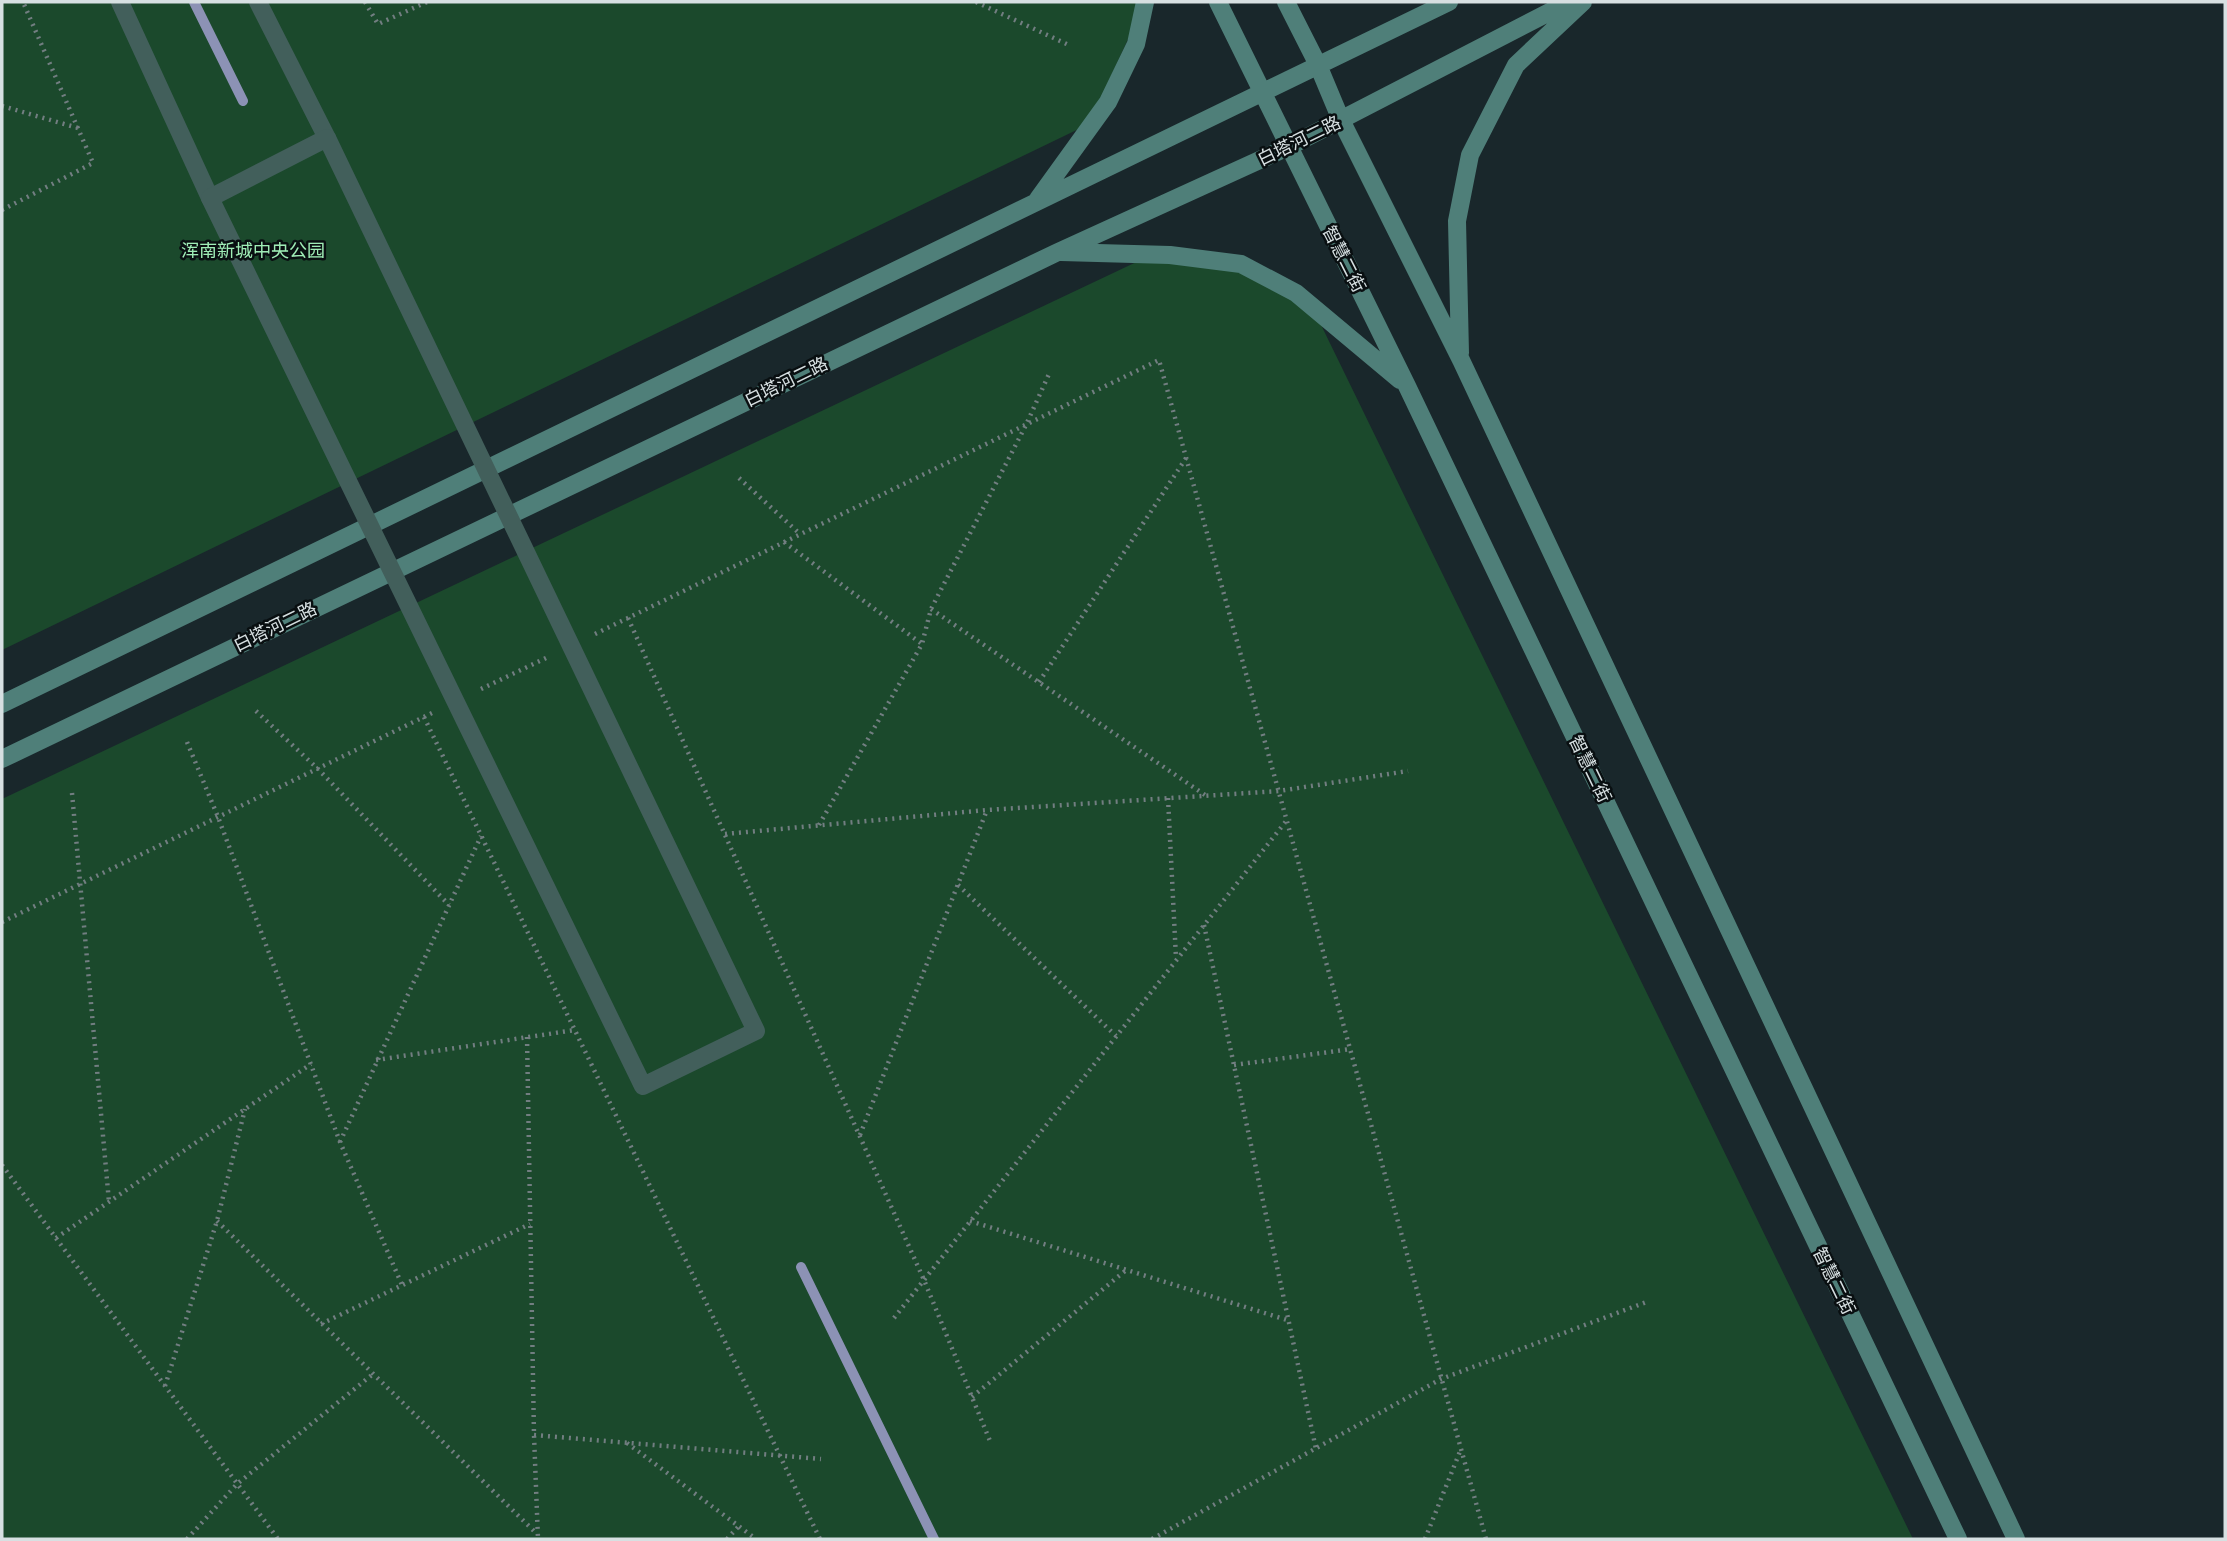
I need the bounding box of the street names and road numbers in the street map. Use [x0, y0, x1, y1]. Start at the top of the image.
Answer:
street label: 白塔河二路 [1253, 110, 1344, 171]
street label: 智慧二街 [1318, 221, 1371, 296]
street label: 白塔河二路 [740, 351, 831, 412]
street label: 白塔河二路 [229, 596, 320, 657]
street label: 智慧二街 [1564, 731, 1617, 806]
street label: 智慧二街 [1808, 1243, 1861, 1318]

